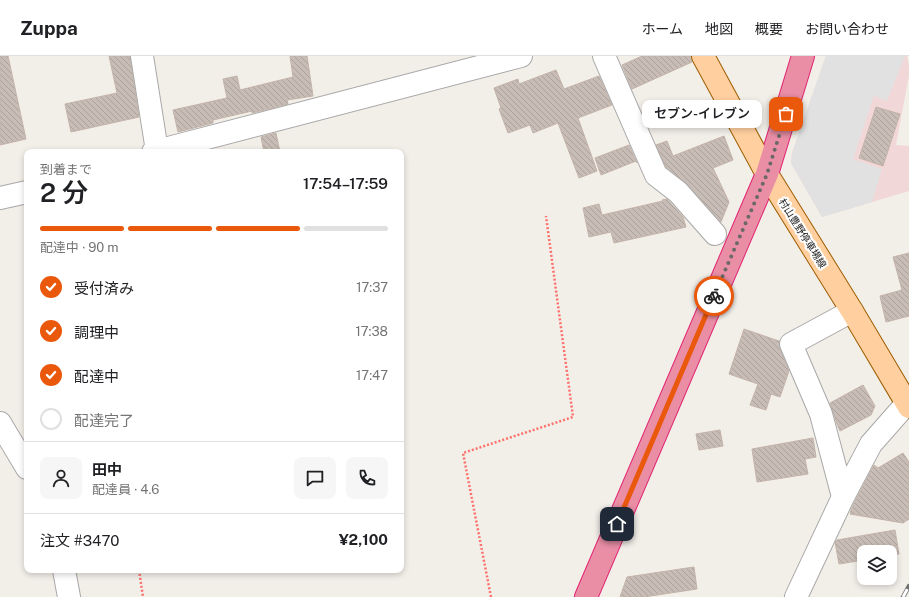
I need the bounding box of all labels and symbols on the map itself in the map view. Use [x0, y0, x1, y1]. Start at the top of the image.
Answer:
pin [769, 97, 803, 131]
callout: セブン-イレブン [642, 100, 762, 128]
street label: 村山豊野停車場線 [777, 196, 829, 270]
courier [694, 276, 734, 316]
pin [600, 507, 634, 541]

